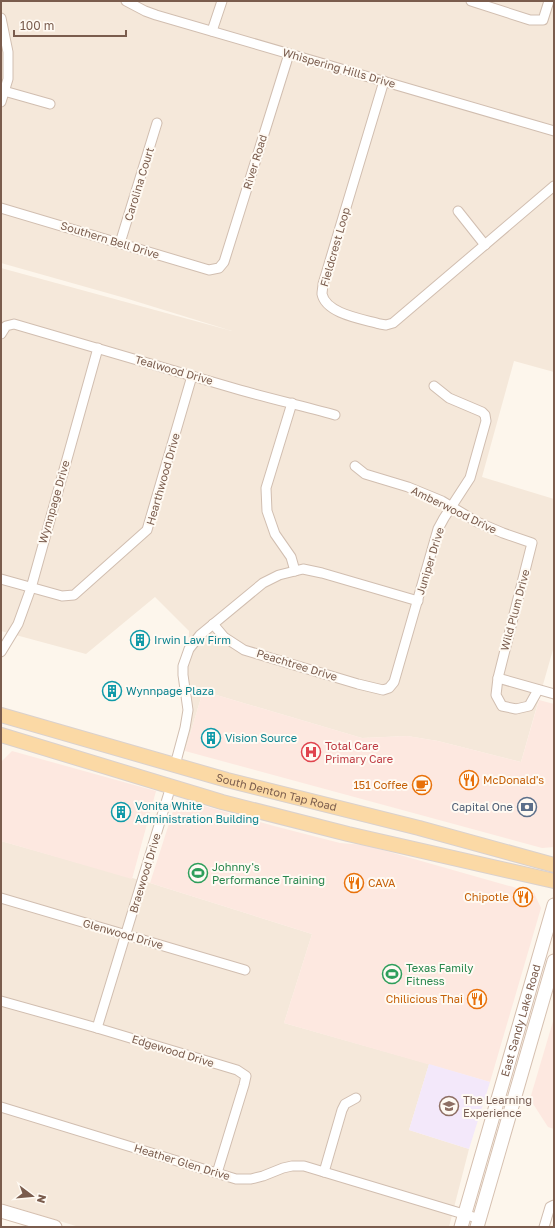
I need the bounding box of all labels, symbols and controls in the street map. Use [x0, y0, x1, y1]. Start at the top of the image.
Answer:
scale bar [14, 12, 126, 38]
text: 100 m [20, 18, 54, 33]
street label: Whispering Hills Drive [281, 45, 397, 90]
street label: River Road [240, 133, 269, 191]
street label: Carolina Court [121, 145, 156, 222]
street label: Fieldcrest Loop [317, 206, 352, 288]
street label: Southern Bell Drive [59, 218, 161, 261]
street label: Tealwood Drive [134, 352, 215, 387]
street label: Hearthwood Drive [143, 431, 182, 526]
street label: Wynnpage Drive [35, 459, 72, 545]
street label: Amberwood Drive [409, 483, 499, 536]
street label: Juniper Drive [413, 526, 446, 596]
street label: Wild Plum Drive [497, 568, 532, 652]
building icon: Irwin Law Firm [129, 629, 151, 651]
place label: Irwin Law Firm [154, 633, 231, 646]
street label: Peachtree Drive [255, 646, 339, 683]
building icon: Wynnpage Plaza [101, 680, 123, 702]
place label: Wynnpage Plaza [126, 684, 214, 697]
building icon: Vision Source [200, 727, 222, 749]
place label: Vision Source [225, 731, 297, 744]
place label: Total Care Primary Care [325, 739, 393, 765]
hospital icon: Total Care Primary Care [300, 741, 322, 763]
restaurant icon: McDonald's [458, 769, 480, 791]
street label: South Denton Tap Road [215, 770, 338, 813]
place label: McDonald's [483, 773, 544, 786]
cafe icon: 151 Coffee [411, 774, 433, 796]
place label: 151 Coffee [353, 778, 408, 791]
bank icon: Capital One [516, 796, 538, 818]
place label: Vonita White Administration Building [135, 799, 259, 825]
place label: Capital One [451, 800, 513, 813]
building icon: Vonita White Administration Building [110, 801, 132, 823]
street label: Braewood Drive [126, 831, 163, 914]
place label: Johnny's Performance Training [212, 860, 325, 886]
sports icon: Johnny's Performance Training [187, 862, 209, 884]
restaurant icon: CAVA [343, 872, 365, 894]
place label: CAVA [368, 876, 396, 889]
restaurant icon: Chipotle [512, 886, 534, 908]
place label: Chipotle [464, 890, 509, 903]
street label: Glenwood Drive [81, 916, 165, 951]
place label: Texas Family Fitness [406, 961, 473, 987]
sports icon: Texas Family Fitness [381, 963, 403, 985]
street label: East Sandy Lake Road [498, 963, 543, 1078]
restaurant icon: Chilicious Thai [466, 988, 488, 1010]
place label: Chilicious Thai [386, 992, 463, 1005]
street label: Edgewood Drive [131, 1032, 216, 1069]
place label: The Learning Experience [463, 1093, 532, 1119]
school or university icon: The Learning Experience [438, 1095, 460, 1117]
street label: Heather Glen Drive [133, 1141, 232, 1182]
north arrow [12, 1176, 52, 1216]
text: N [35, 1193, 49, 1205]

